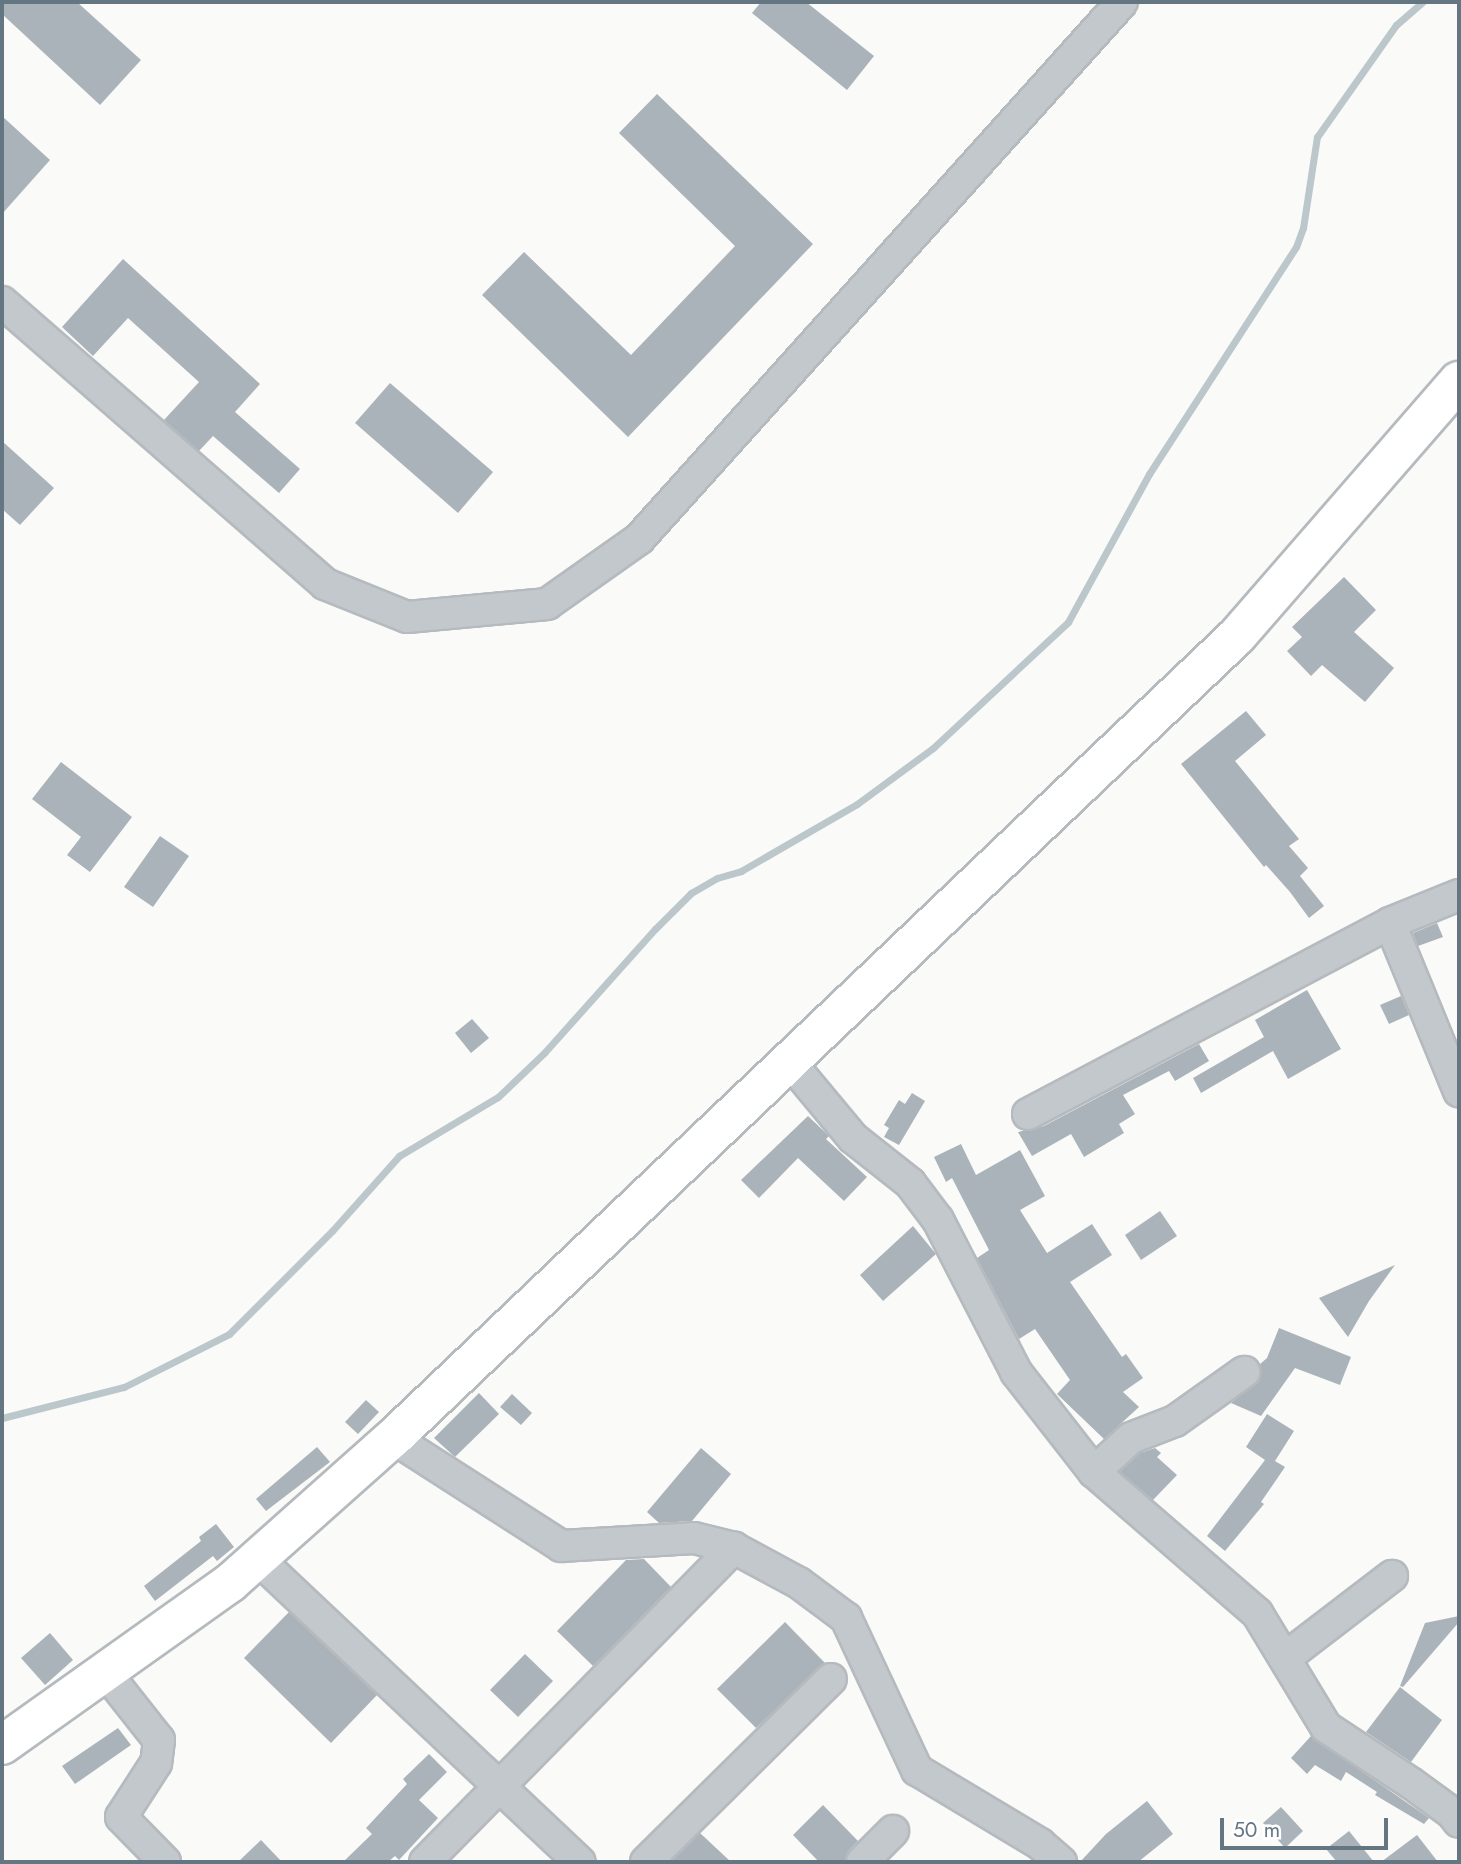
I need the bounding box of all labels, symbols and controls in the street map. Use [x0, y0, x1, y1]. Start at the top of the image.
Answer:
scale bar [1223, 1804, 1391, 1848]
text: 50 m [1233, 1815, 1280, 1845]

